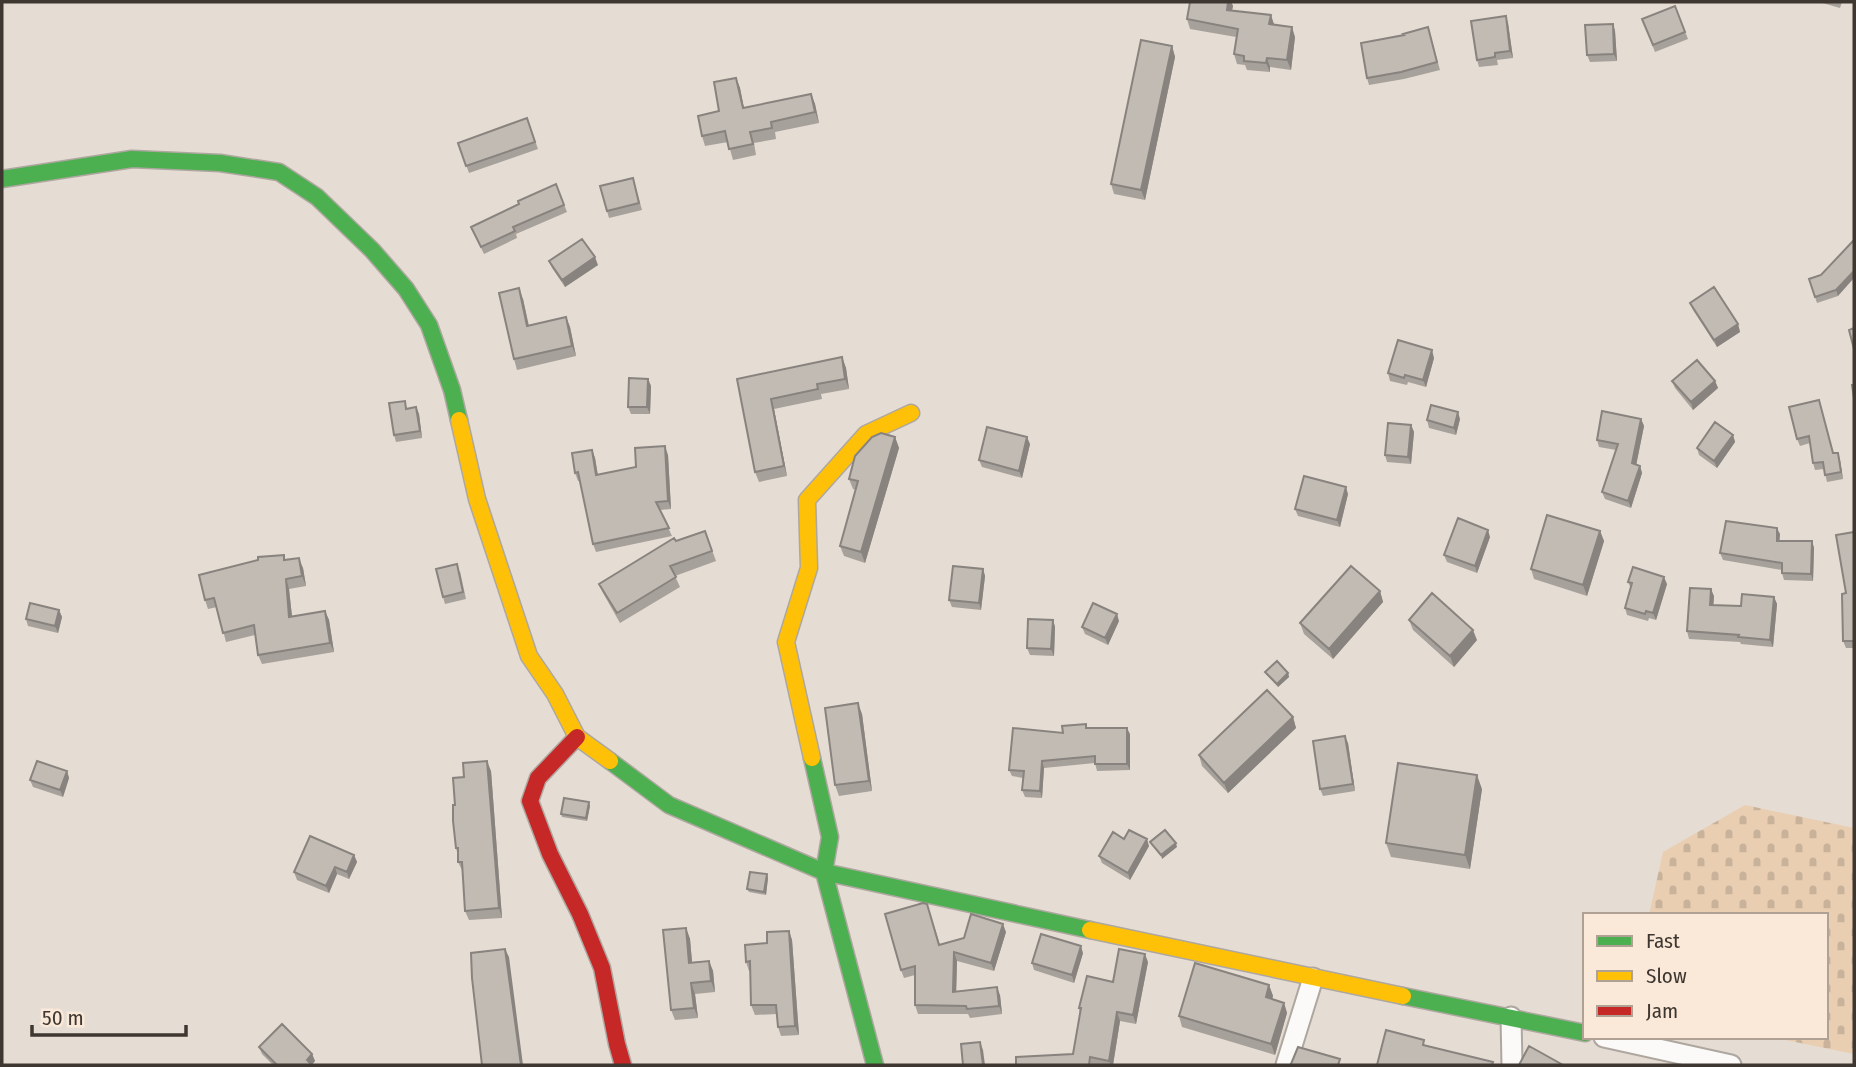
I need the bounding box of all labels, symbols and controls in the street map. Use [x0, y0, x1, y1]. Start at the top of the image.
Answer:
legend [1583, 913, 1828, 1039]
text: Fast [1646, 928, 1680, 954]
text: Slow [1646, 963, 1687, 989]
scale bar [32, 993, 186, 1038]
text: Jam [1646, 998, 1678, 1024]
text: 50 m [42, 1005, 84, 1031]

